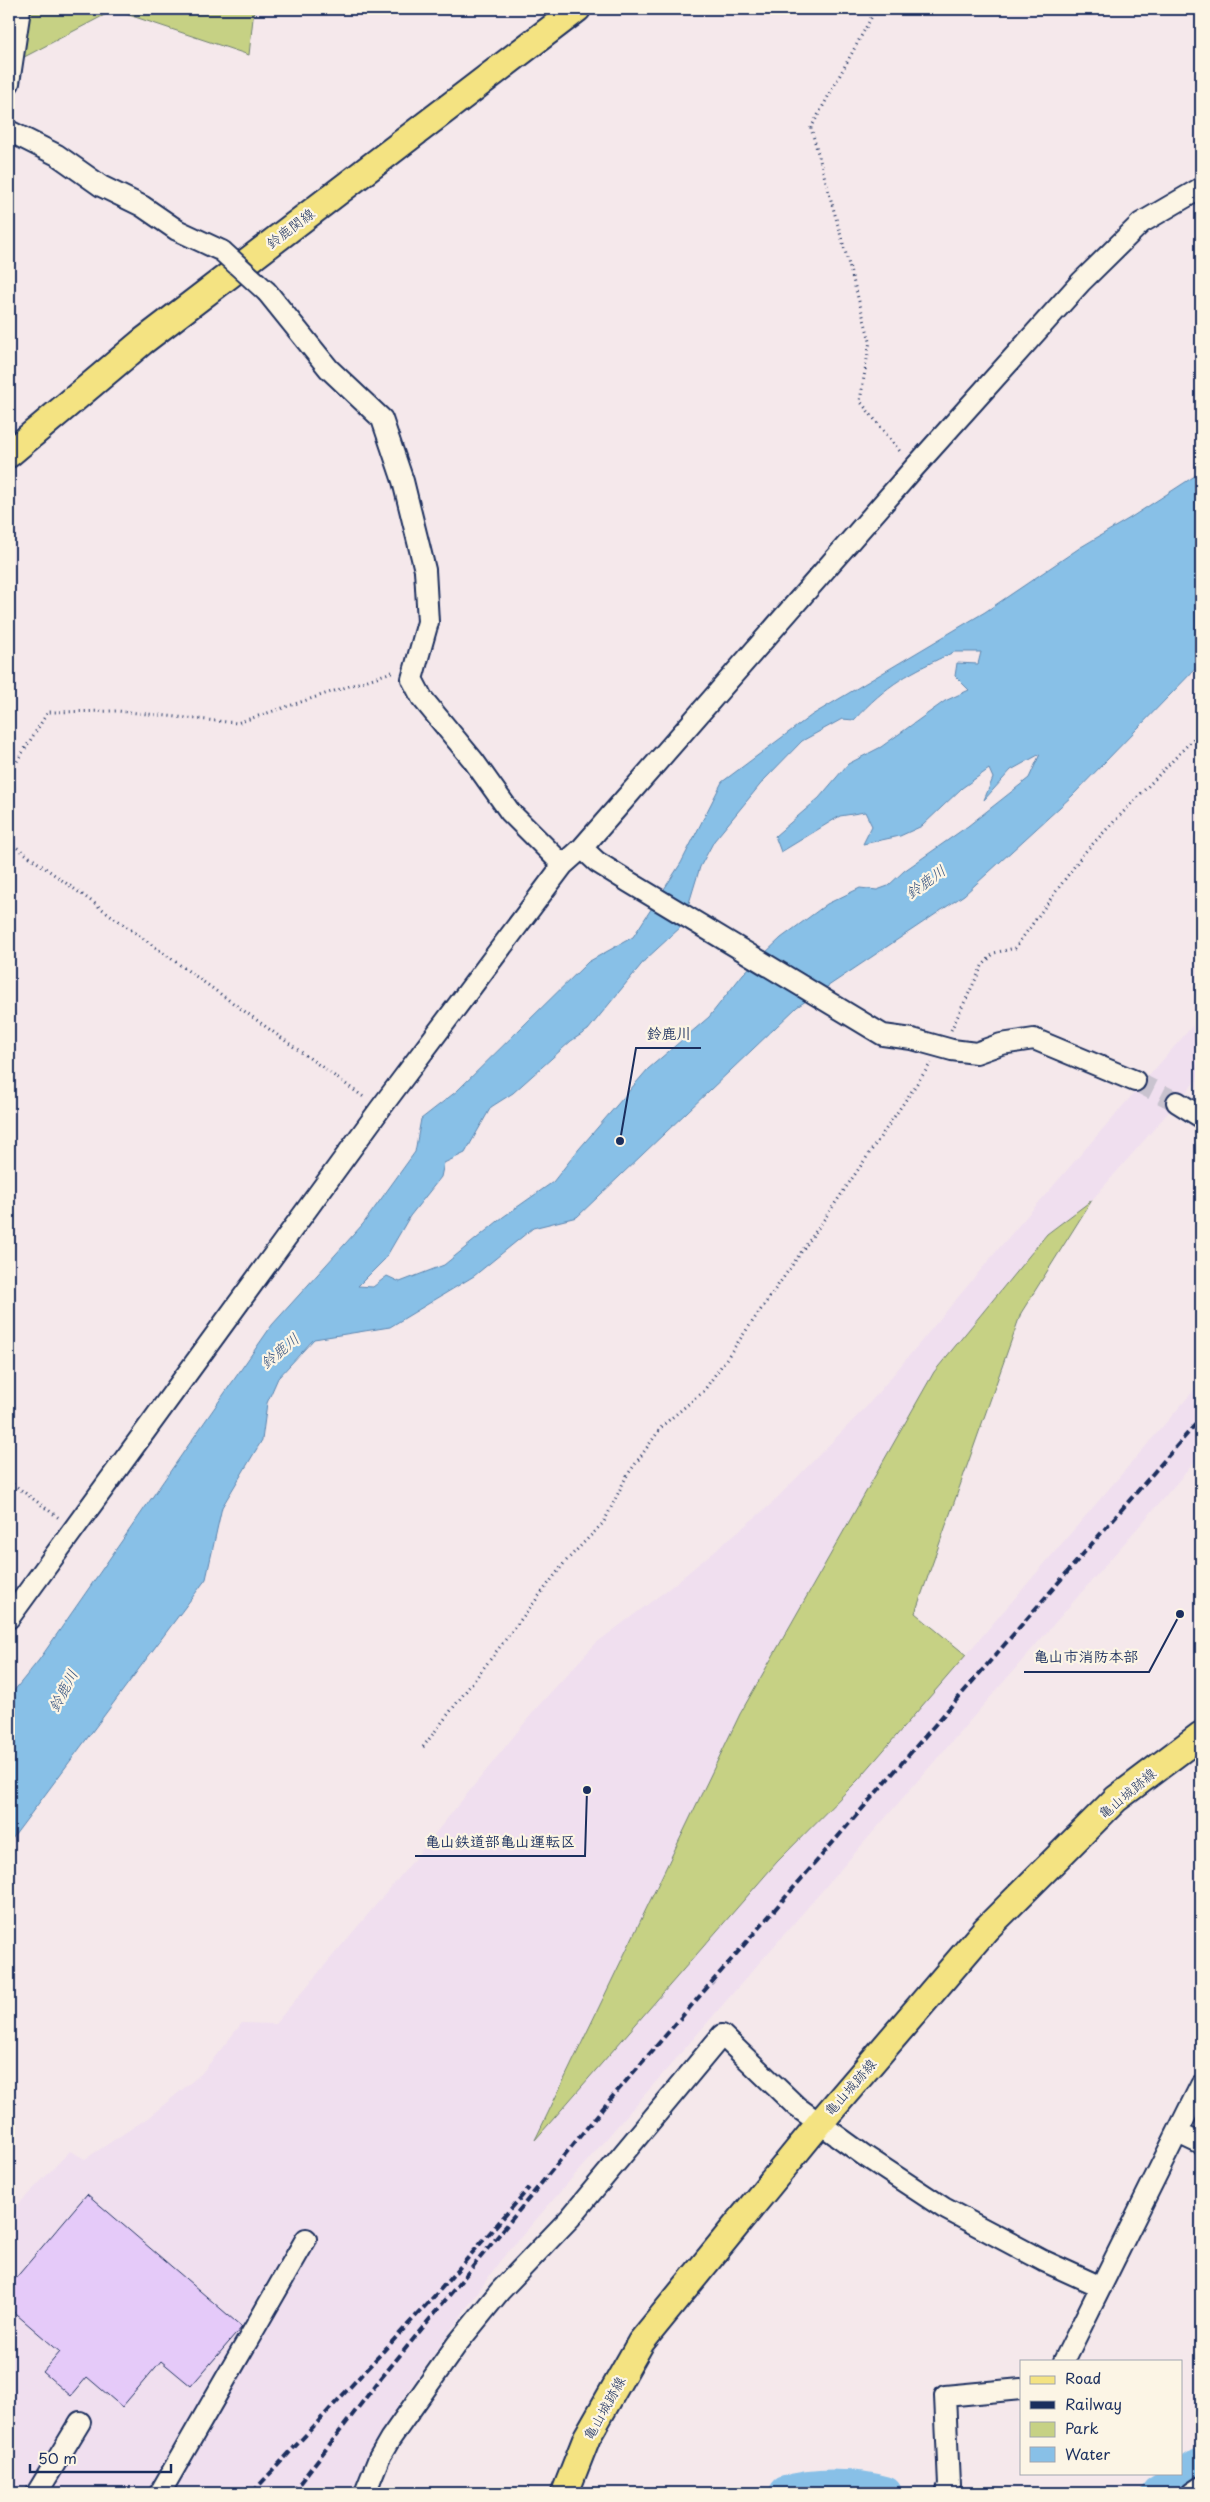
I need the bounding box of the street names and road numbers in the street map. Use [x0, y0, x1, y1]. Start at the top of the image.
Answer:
street label: 鈴鹿関線 [261, 203, 319, 253]
street label: 亀山城跡線 [1093, 1762, 1161, 1824]
street label: 亀山城跡線 [819, 2054, 881, 2120]
street label: 亀山城跡線 [578, 2372, 630, 2444]

